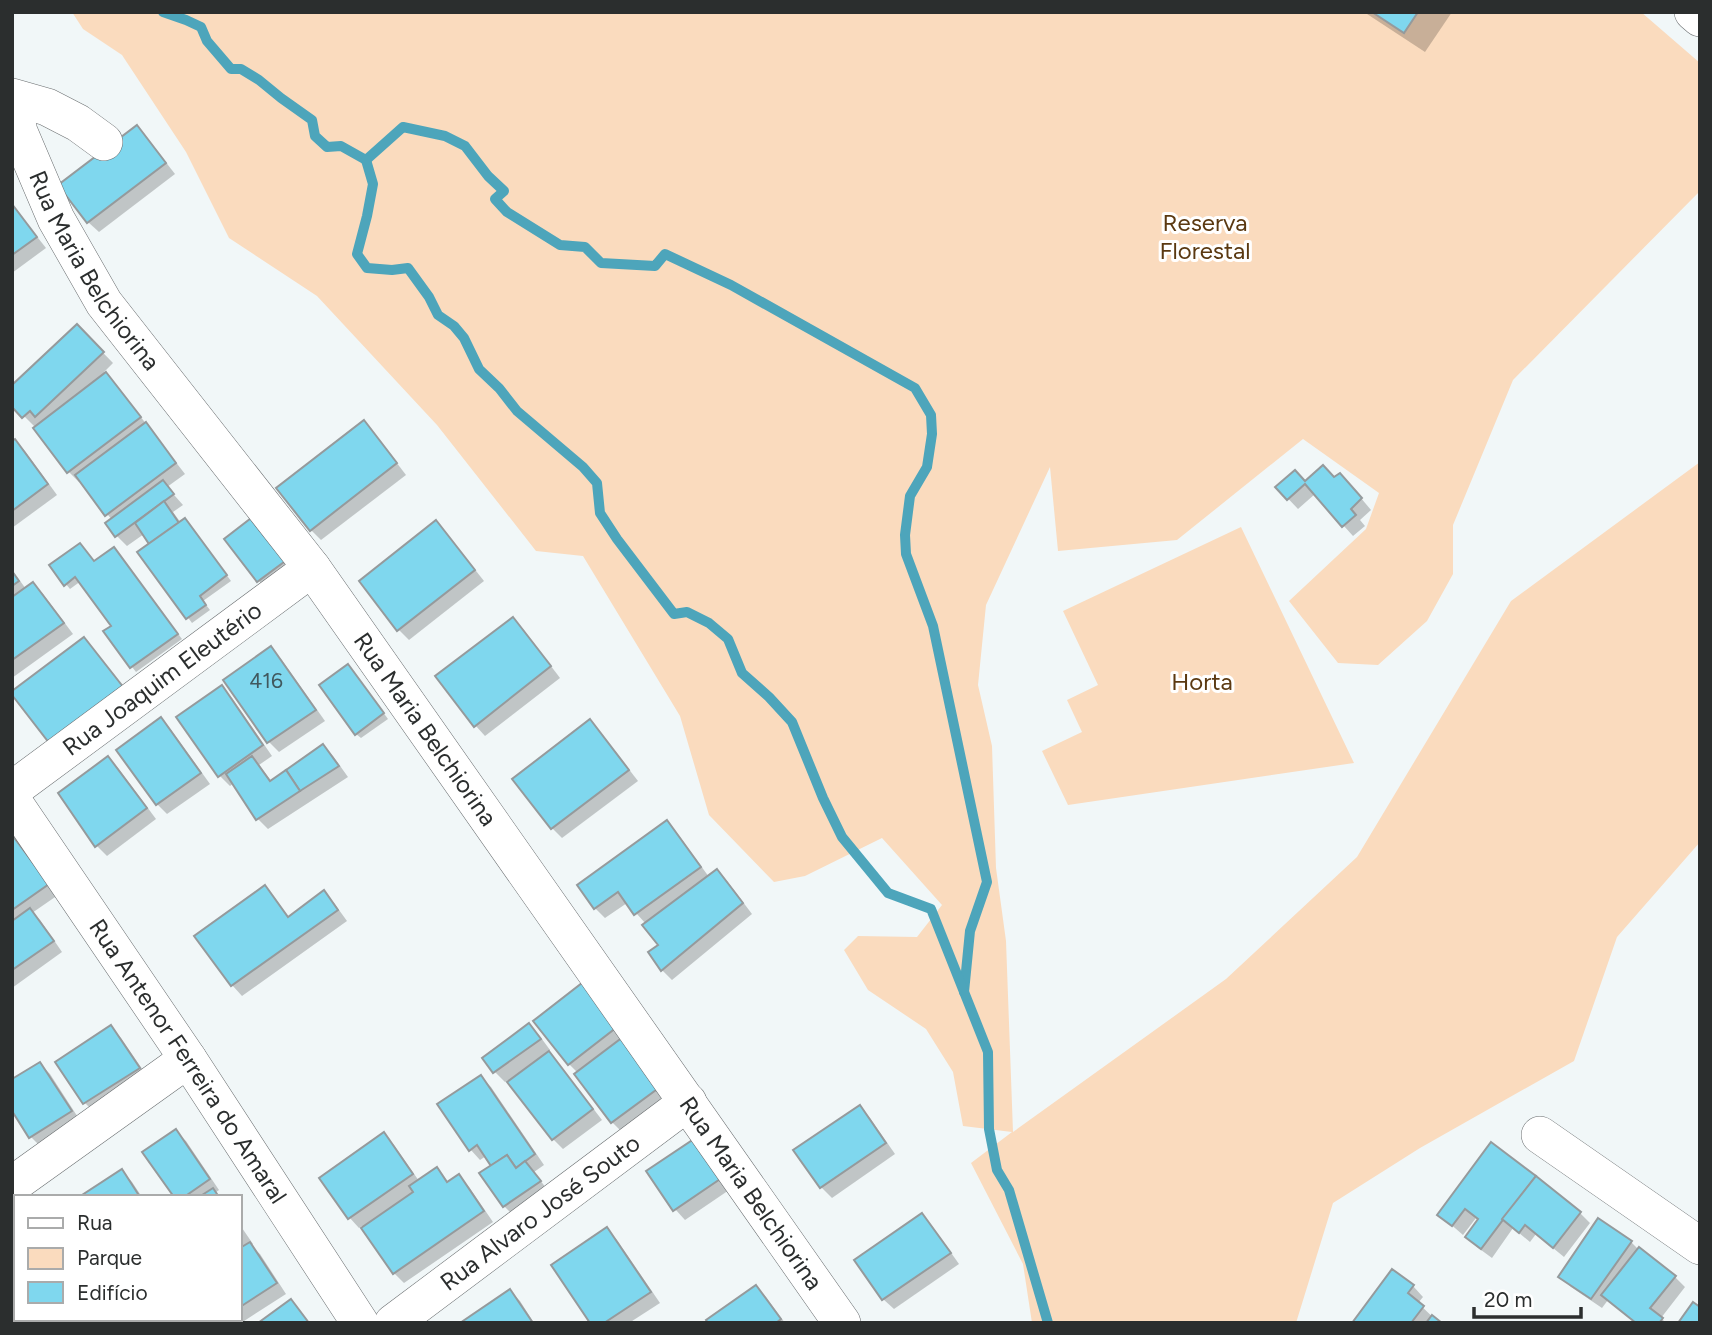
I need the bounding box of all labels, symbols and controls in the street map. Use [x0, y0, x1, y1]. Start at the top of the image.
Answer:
street label: Rua Maria Belchiorina [23, 166, 166, 376]
park label: Reserva Florestal [1159, 208, 1251, 265]
street label: Rua Joaquim Eleutério [57, 595, 267, 761]
street label: Rua Maria Belchiorina [348, 627, 503, 831]
park label: Horta [1171, 667, 1233, 696]
house number: 416 [249, 668, 283, 693]
street label: Rua Antenor Ferreira do Amaral [83, 913, 293, 1209]
street label: Rua Maria Belchiorina [674, 1091, 829, 1295]
street label: Rua Alvaro José Souto [434, 1128, 646, 1296]
legend [14, 1195, 242, 1321]
text: Rua [77, 1210, 113, 1235]
text: Parque [77, 1245, 142, 1270]
scale bar [1474, 1276, 1581, 1320]
text: Edifício [77, 1280, 148, 1305]
text: 20 m [1484, 1287, 1532, 1312]

